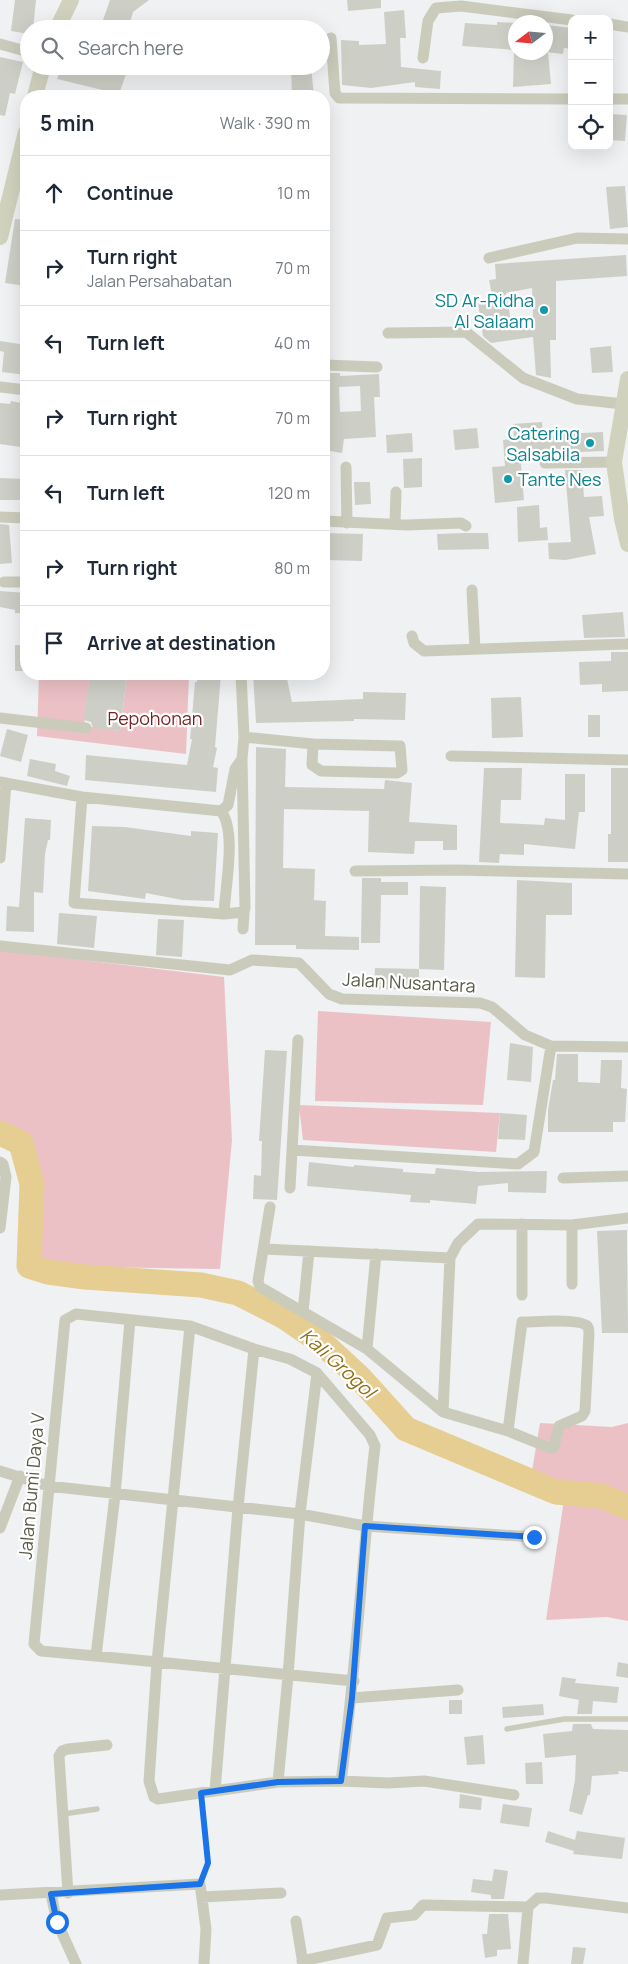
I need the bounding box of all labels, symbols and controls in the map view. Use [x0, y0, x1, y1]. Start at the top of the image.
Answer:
north arrow [508, 15, 553, 60]
map controls [568, 15, 613, 150]
button: + [568, 15, 613, 60]
search box [20, 20, 330, 75]
icon: search [38, 34, 66, 62]
text: Search here [78, 35, 184, 61]
button: − [568, 60, 613, 105]
button: locate [568, 105, 613, 150]
text: 5 min [40, 109, 94, 137]
text: Walk · 390 m [220, 112, 310, 134]
icon: ahead [40, 179, 68, 207]
text: Continue [87, 180, 173, 206]
text: 10 m [277, 182, 310, 204]
text: Turn right [87, 244, 177, 270]
icon: right [40, 254, 68, 282]
text: 70 m [275, 257, 310, 279]
text: Jalan Persahabatan [87, 270, 232, 292]
place label: SD Ar-Ridha Al Salaam [435, 288, 534, 333]
marker: SD Ar-Ridha Al Salaam [538, 304, 550, 316]
icon: left [40, 329, 68, 357]
text: Turn left [87, 330, 165, 356]
text: 40 m [274, 332, 310, 354]
icon: right [40, 404, 68, 432]
text: Turn right [87, 405, 177, 431]
text: 70 m [275, 407, 310, 429]
place label: Catering Salsabila [506, 421, 580, 466]
marker: Catering Salsabila [584, 437, 596, 449]
place label: Tante Nes [518, 467, 601, 491]
marker: Tante Nes [502, 473, 514, 485]
icon: left [40, 479, 68, 507]
text: Turn left [87, 480, 165, 506]
text: 120 m [268, 482, 310, 504]
icon: right [40, 554, 68, 582]
text: Turn right [87, 555, 177, 581]
text: 80 m [274, 557, 310, 579]
icon: arrive [40, 629, 68, 657]
text: Arrive at destination [87, 630, 276, 656]
park label: Pepohonan [107, 706, 203, 730]
street label: Jalan Nusantara [342, 967, 476, 997]
water label: Kali Grogol [295, 1322, 383, 1405]
street label: Jalan Bumi Daya V [13, 1412, 49, 1560]
route end [523, 1526, 546, 1549]
route start [46, 1911, 69, 1934]

